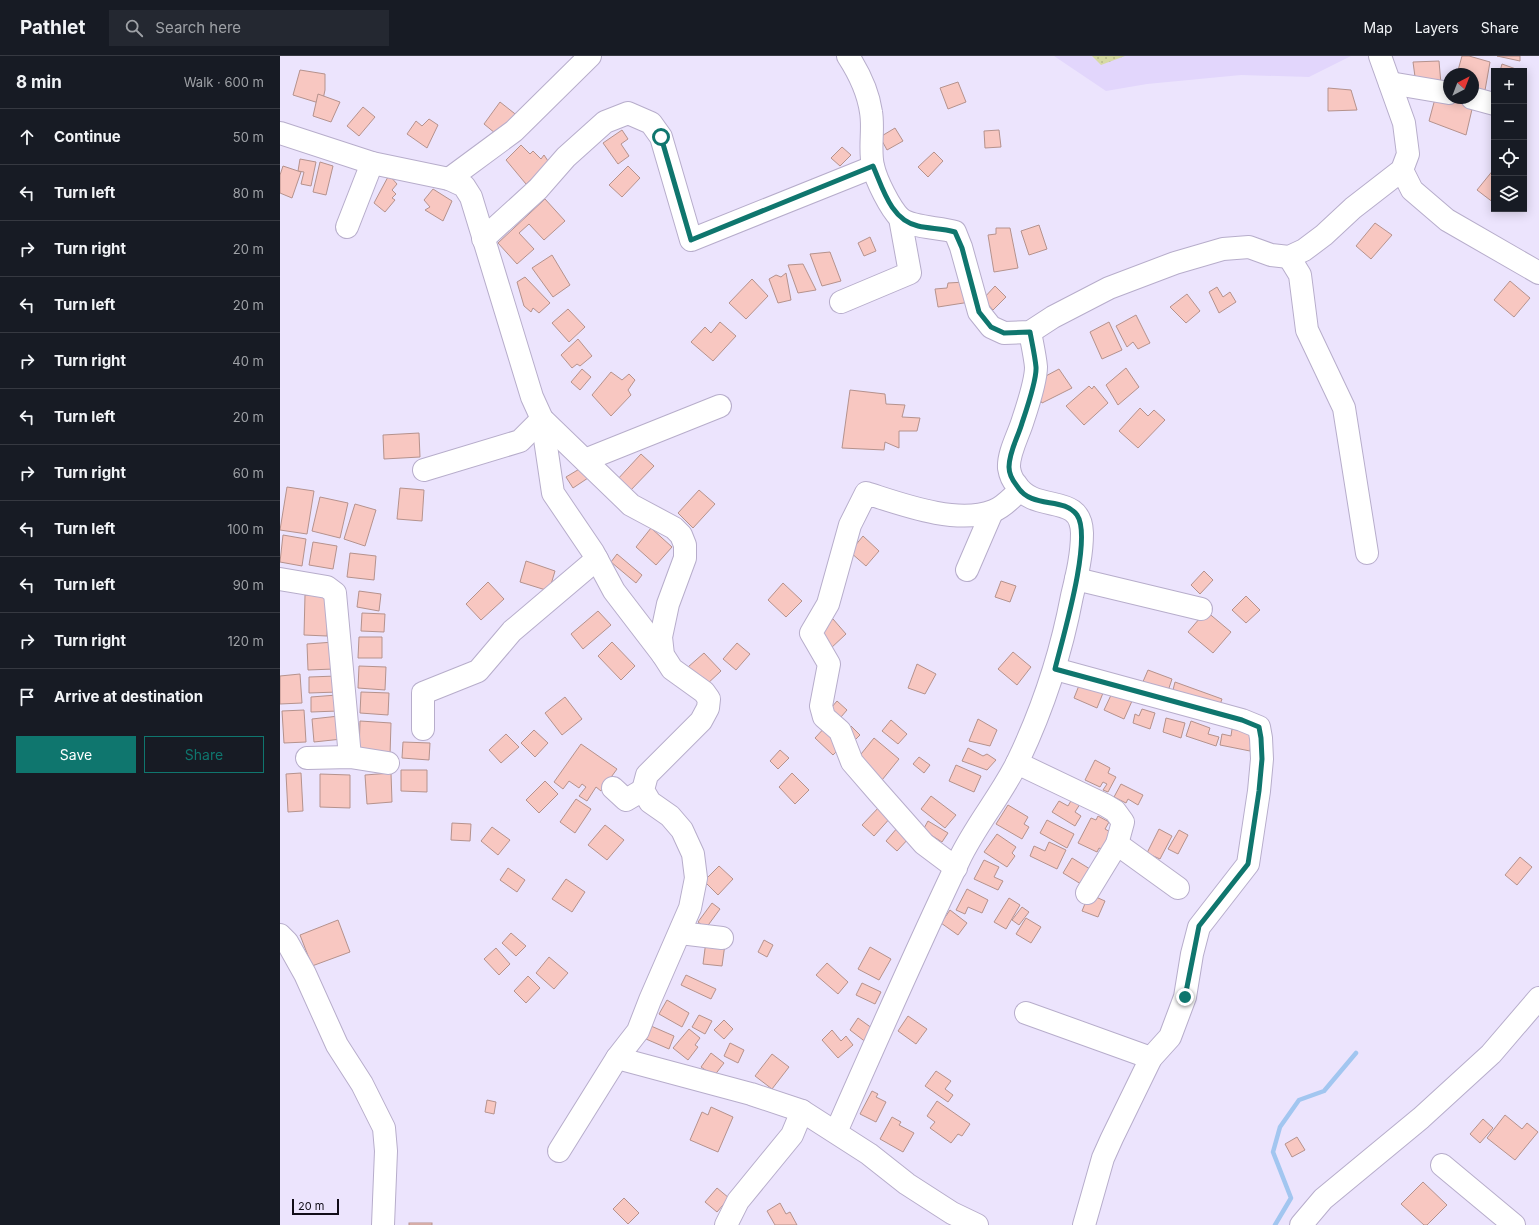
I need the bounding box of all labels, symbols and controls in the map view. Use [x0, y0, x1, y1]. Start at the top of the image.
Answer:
search box [109, 10, 389, 46]
text: Pathlet [20, 16, 85, 39]
icon: search [123, 17, 145, 39]
text: Search here [155, 18, 241, 37]
text: Map [1364, 19, 1393, 36]
text: Layers [1415, 19, 1459, 36]
text: Share [1481, 19, 1519, 36]
north arrow [1443, 68, 1479, 104]
map controls [1491, 68, 1527, 212]
button: + [1491, 68, 1527, 104]
text: 8 min [16, 72, 62, 92]
text: Walk · 600 m [184, 74, 264, 90]
button: − [1491, 104, 1527, 140]
icon: ahead [16, 126, 38, 148]
text: Continue [54, 127, 121, 146]
route start [652, 128, 670, 146]
text: 50 m [233, 129, 264, 145]
button: locate [1491, 140, 1527, 176]
button: layers [1491, 176, 1527, 212]
icon: left [16, 182, 38, 204]
text: Turn left [54, 183, 115, 202]
text: 80 m [233, 185, 264, 201]
icon: right [16, 238, 38, 260]
text: Turn right [54, 239, 126, 258]
text: 20 m [233, 241, 264, 257]
icon: left [16, 294, 38, 316]
text: Turn left [54, 295, 115, 314]
text: 20 m [233, 297, 264, 313]
icon: right [16, 350, 38, 372]
text: Turn right [54, 351, 126, 370]
text: 40 m [232, 353, 264, 369]
icon: left [16, 406, 38, 428]
text: Turn left [54, 407, 115, 426]
text: 20 m [233, 409, 264, 425]
icon: right [16, 462, 38, 484]
text: Turn right [54, 463, 126, 482]
text: 60 m [233, 465, 264, 481]
icon: left [16, 518, 38, 540]
text: Turn left [54, 519, 115, 538]
text: 100 m [227, 521, 264, 537]
icon: left [16, 574, 38, 596]
text: Turn left [54, 575, 115, 594]
text: 90 m [233, 577, 264, 593]
icon: right [16, 630, 38, 652]
text: Turn right [54, 631, 126, 650]
text: 120 m [228, 633, 264, 649]
icon: arrive [16, 686, 38, 708]
text: Arrive at destination [54, 687, 203, 706]
button: Save [16, 736, 136, 773]
button: Share [144, 736, 264, 773]
route end [1176, 988, 1194, 1006]
scale bar [292, 1197, 339, 1216]
text: 20 m [298, 1199, 324, 1213]

